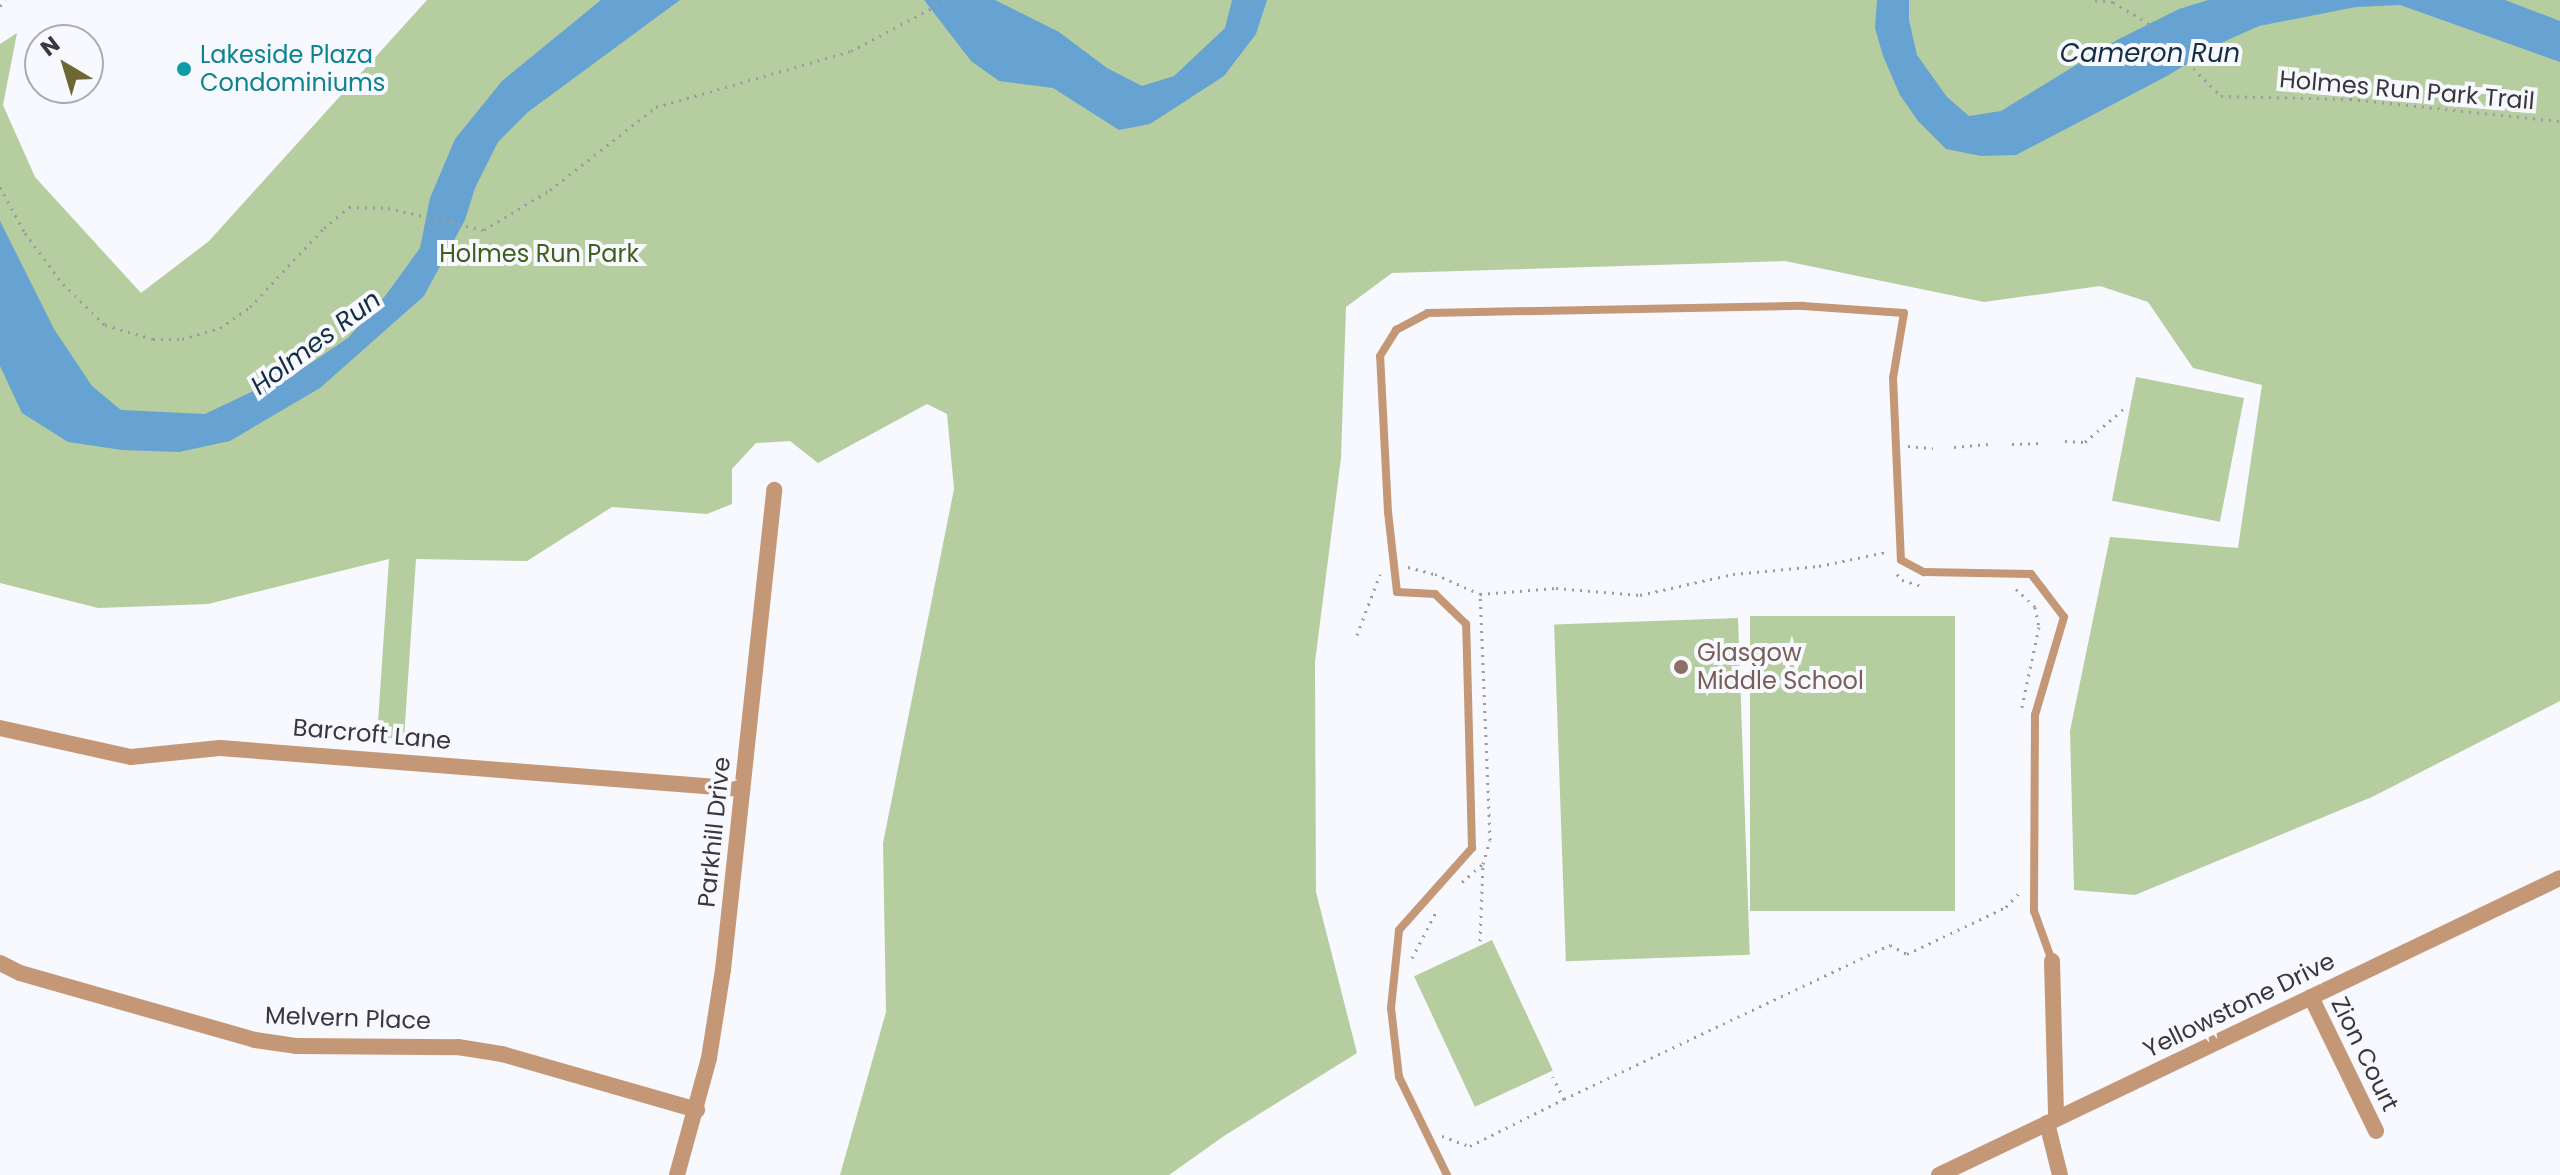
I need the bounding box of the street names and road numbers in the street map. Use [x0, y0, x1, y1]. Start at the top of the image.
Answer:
street label: Holmes Run Park Trail [2278, 65, 2536, 115]
street label: Barcroft Lane [292, 713, 452, 755]
street label: Parkhill Drive [692, 755, 736, 909]
street label: Yellowstone Drive [2139, 946, 2339, 1064]
street label: Zion Court [2325, 992, 2405, 1116]
street label: Melvern Place [265, 1001, 431, 1035]

